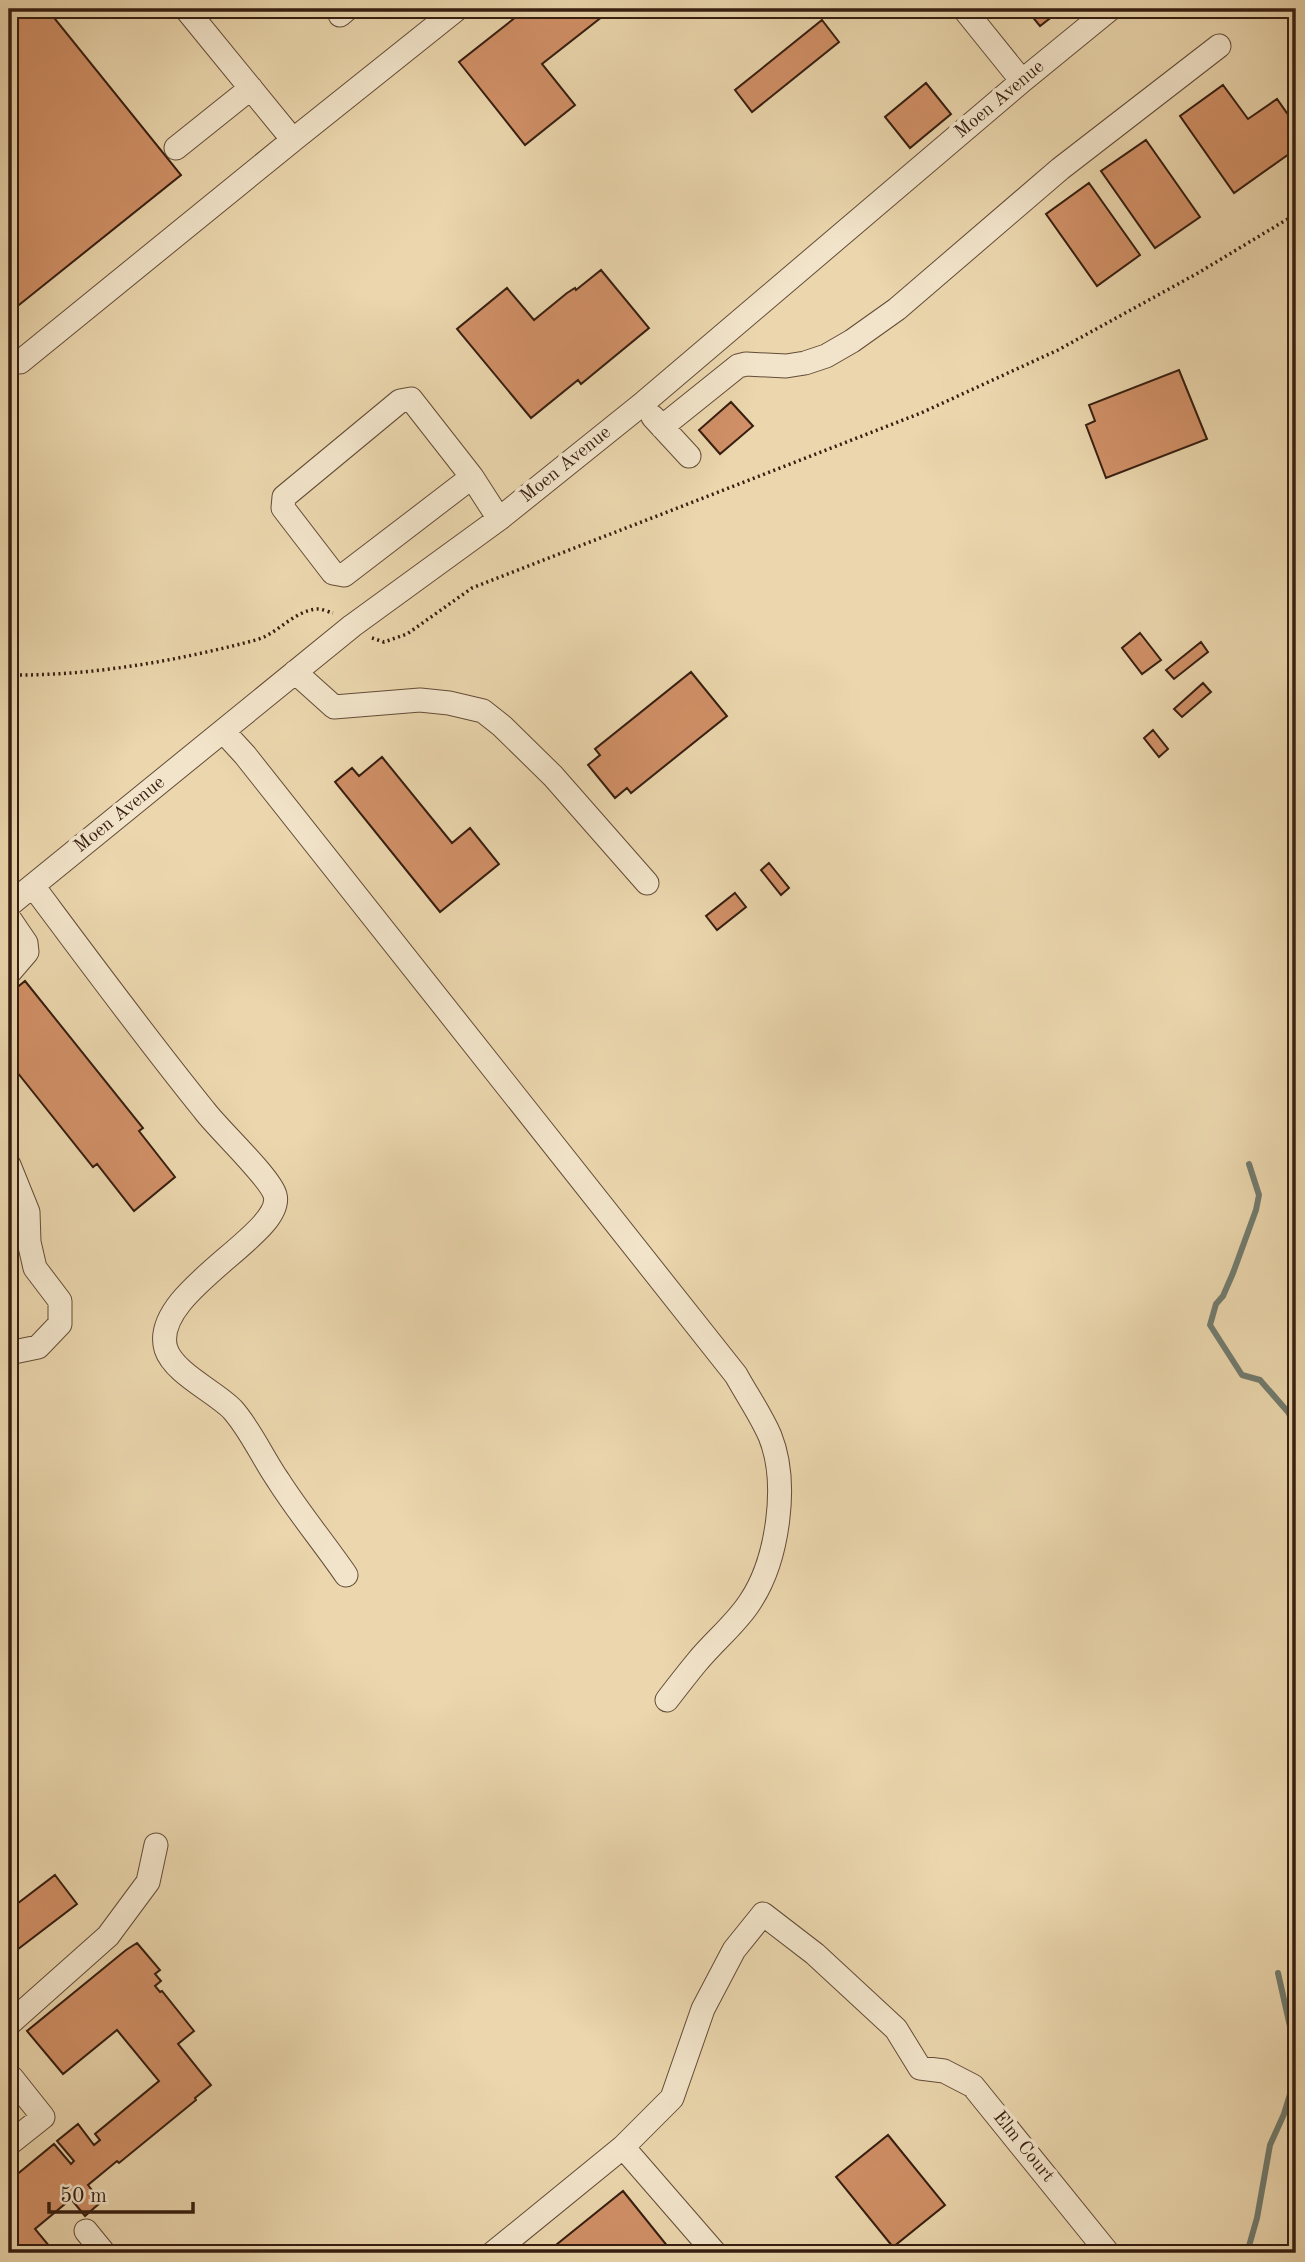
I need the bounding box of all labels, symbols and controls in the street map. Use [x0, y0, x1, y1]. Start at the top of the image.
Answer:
street label: Moen Avenue [952, 57, 1048, 143]
street label: Moen Avenue [517, 423, 615, 507]
street label: Moen Avenue [71, 773, 169, 857]
street label: Elm Court [989, 2108, 1057, 2186]
scale bar [49, 2171, 192, 2215]
text: 50 m [60, 2186, 107, 2207]

